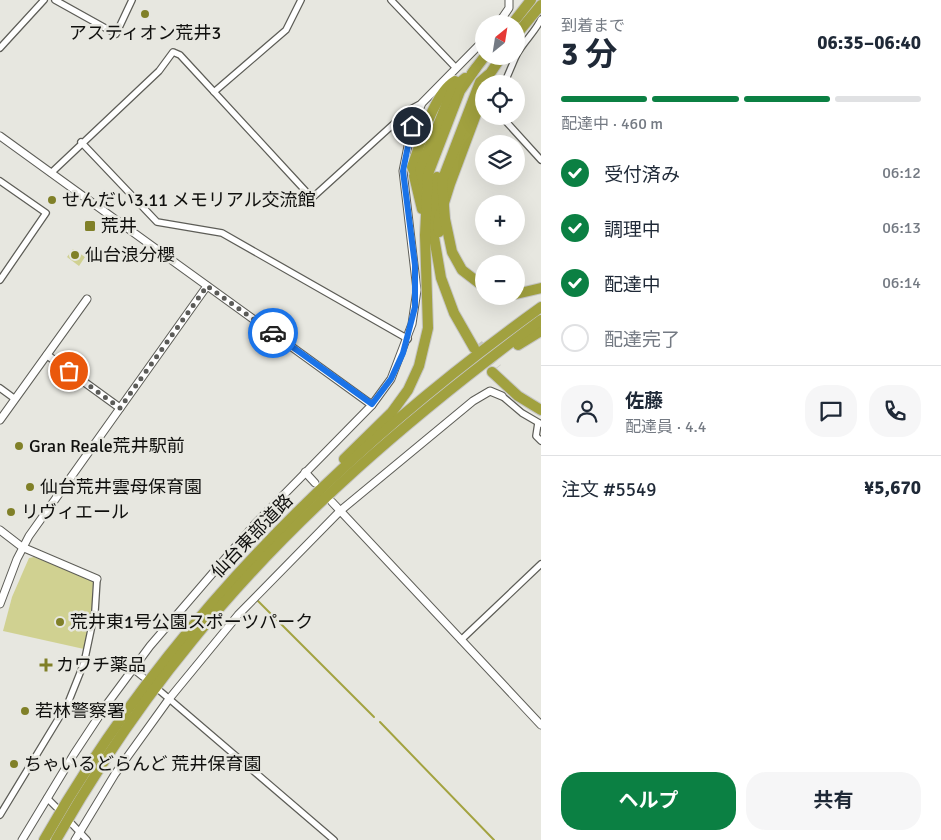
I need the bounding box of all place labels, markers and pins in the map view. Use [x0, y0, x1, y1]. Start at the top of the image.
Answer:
marker: アスティオン荒井3 [139, 8, 151, 20]
place label: アスティオン荒井3 [69, 22, 221, 44]
pin [391, 105, 433, 147]
place label: せんだい3.11 メモリアル交流館 [62, 189, 316, 211]
marker: せんだい3.11 メモリアル交流館 [46, 194, 58, 206]
place label: 荒井 [101, 215, 137, 237]
marker: 荒井 [83, 219, 97, 233]
place label: 仙台浪分櫻 [85, 244, 175, 266]
marker: 仙台浪分櫻 [69, 249, 81, 261]
pin [48, 350, 90, 392]
place label: Gran Reale荒井駅前 [29, 435, 185, 457]
marker: Gran Reale荒井駅前 [13, 440, 25, 452]
place label: 仙台荒井雲母保育園 [40, 476, 202, 498]
marker: 仙台荒井雲母保育園 [24, 481, 36, 493]
place label: リヴィエール [21, 501, 129, 523]
marker: リヴィエール [5, 506, 17, 518]
place label: 荒井東1号公園スポーツパーク [70, 611, 313, 633]
marker: 荒井東1号公園スポーツパーク [54, 616, 66, 628]
place label: カワチ薬品 [56, 654, 146, 676]
marker: カワチ薬品 [40, 659, 52, 671]
place label: 若林警察署 [35, 700, 125, 722]
marker: 若林警察署 [19, 705, 31, 717]
place label: ちゃいるどらんど 荒井保育園 [24, 753, 261, 775]
marker: ちゃいるどらんど 荒井保育園 [8, 758, 20, 770]

